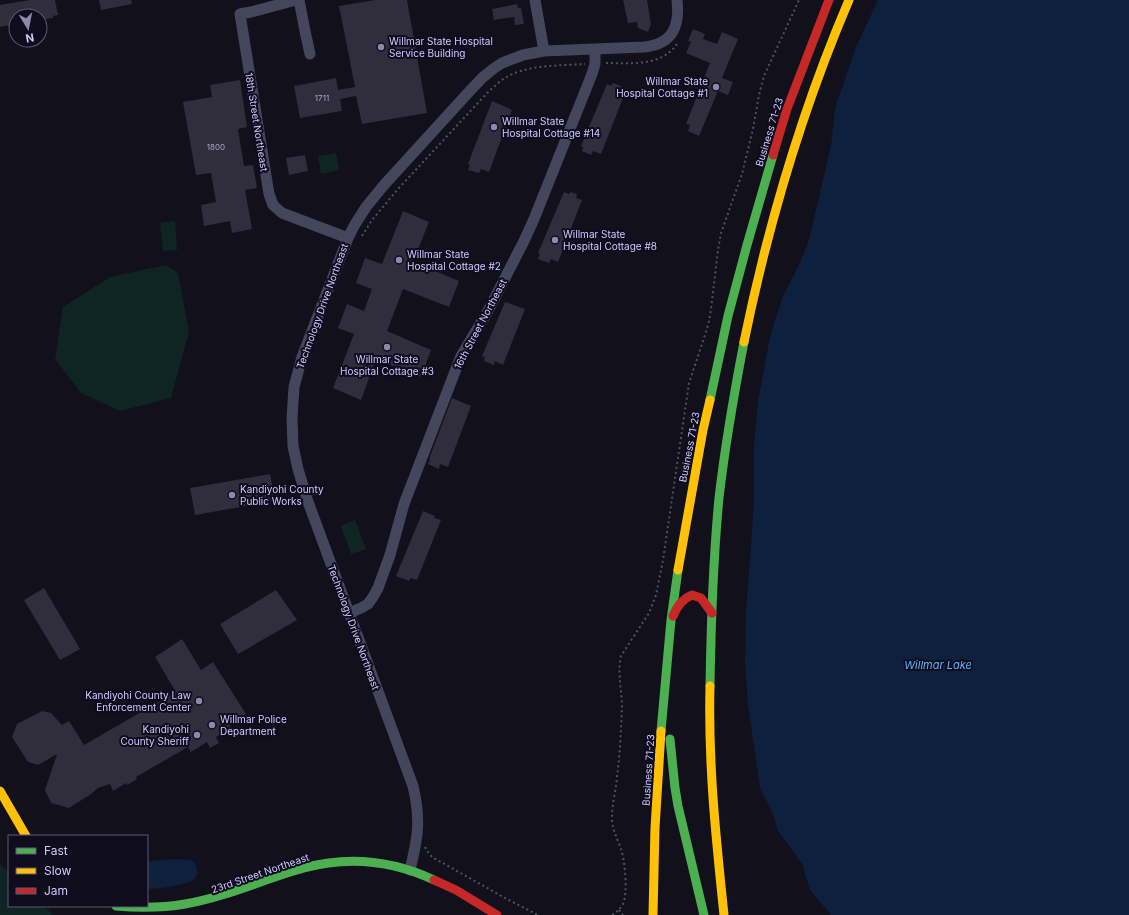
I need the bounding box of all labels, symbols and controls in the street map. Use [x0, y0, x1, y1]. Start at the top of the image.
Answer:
north arrow [8, 8, 48, 48]
text: N [24, 30, 35, 45]
place label: Willmar State Hospital Service Building [389, 35, 493, 59]
marker: Willmar State Hospital Service Building [376, 42, 386, 52]
street label: 18th Street Northeast [243, 72, 271, 173]
place label: Willmar State Hospital Cottage #1 [616, 75, 708, 99]
marker: Willmar State Hospital Cottage #1 [711, 82, 721, 92]
house number: 1711 [315, 93, 329, 103]
street label: Business 71-23 [753, 96, 785, 168]
place label: Willmar State Hospital Cottage #14 [502, 115, 600, 139]
marker: Willmar State Hospital Cottage #14 [489, 122, 499, 132]
house number: 1800 [207, 142, 225, 152]
place label: Willmar State Hospital Cottage #8 [563, 228, 657, 252]
marker: Willmar State Hospital Cottage #8 [550, 235, 560, 245]
street label: Technology Drive Northeast [294, 241, 351, 370]
place label: Willmar State Hospital Cottage #2 [407, 248, 501, 272]
marker: Willmar State Hospital Cottage #2 [394, 255, 404, 265]
street label: 16th Street Northeast [451, 276, 509, 371]
marker: Willmar State Hospital Cottage #3 [382, 342, 392, 352]
place label: Willmar State Hospital Cottage #3 [340, 353, 434, 377]
street label: Business 71-23 [676, 411, 702, 483]
place label: Kandiyohi County Public Works [240, 483, 324, 507]
marker: Kandiyohi County Public Works [227, 490, 237, 500]
street label: Technology Drive Northeast [326, 563, 383, 692]
water label: Willmar Lake [904, 658, 972, 672]
place label: Kandiyohi County Law Enforcement Center [85, 689, 191, 713]
marker: Kandiyohi County Law Enforcement Center [194, 696, 204, 706]
place label: Willmar Police Department [220, 713, 287, 737]
marker: Willmar Police Department [207, 720, 217, 730]
place label: Kandiyohi County Sheriff [120, 723, 189, 747]
marker: Kandiyohi County Sheriff [192, 730, 202, 740]
street label: Business 71-23 [640, 734, 656, 806]
legend [8, 835, 148, 907]
text: Fast [44, 843, 68, 858]
street label: 23rd Street Northeast [210, 850, 311, 895]
text: Slow [44, 863, 72, 878]
text: Jam [44, 883, 68, 898]

